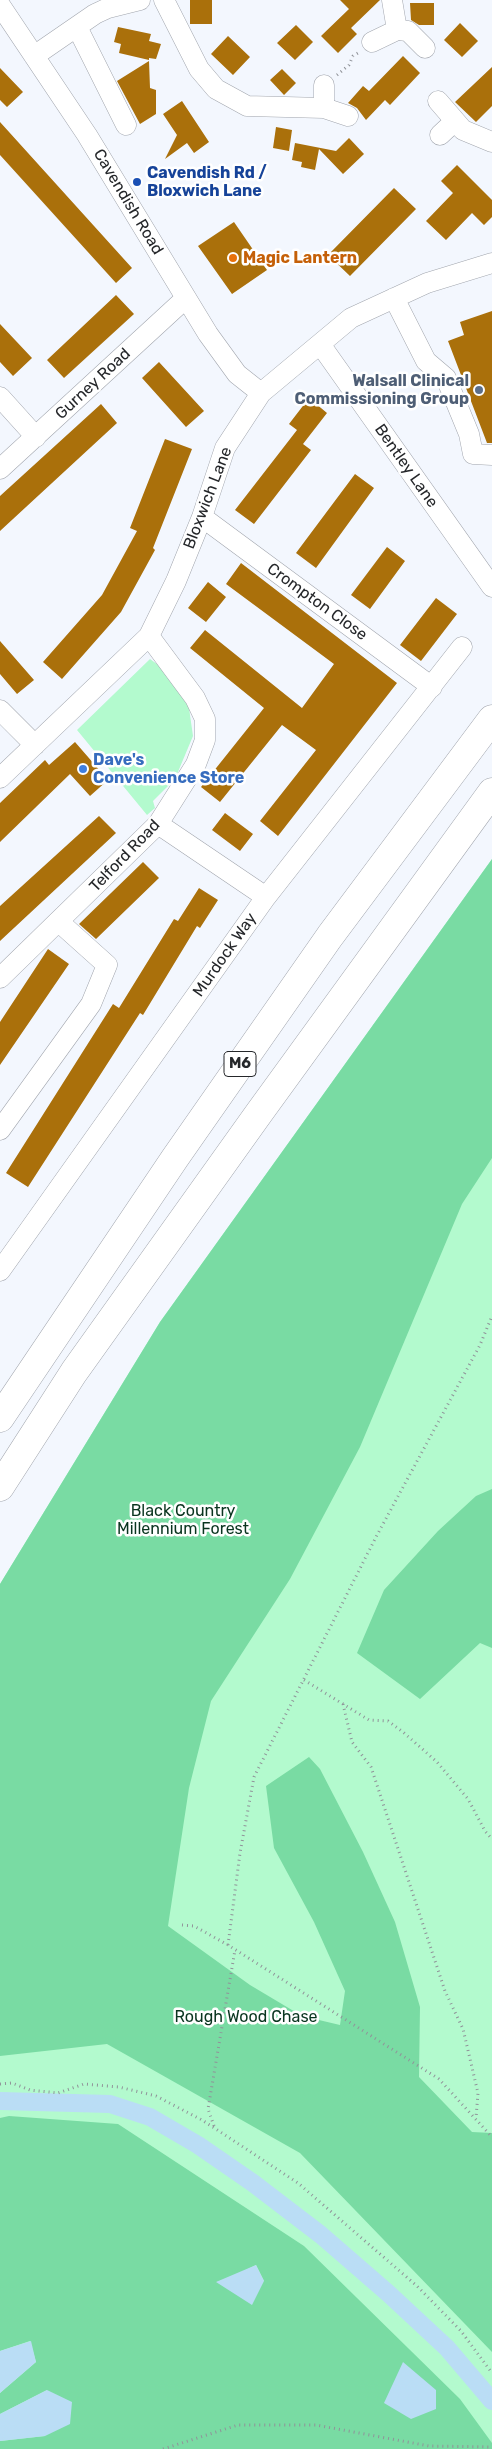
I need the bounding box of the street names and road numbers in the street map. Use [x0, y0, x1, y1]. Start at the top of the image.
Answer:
street label: Cavendish Road [89, 146, 167, 258]
street label: Gurney Road [51, 344, 135, 424]
street label: Bentley Lane [370, 421, 442, 511]
street label: Bloxwich Lane [180, 444, 236, 552]
street label: Crompton Close [263, 559, 371, 645]
street label: Telford Road [86, 816, 164, 896]
street label: Murdock Way [189, 909, 261, 1001]
road number: M6 [224, 1052, 256, 1076]

